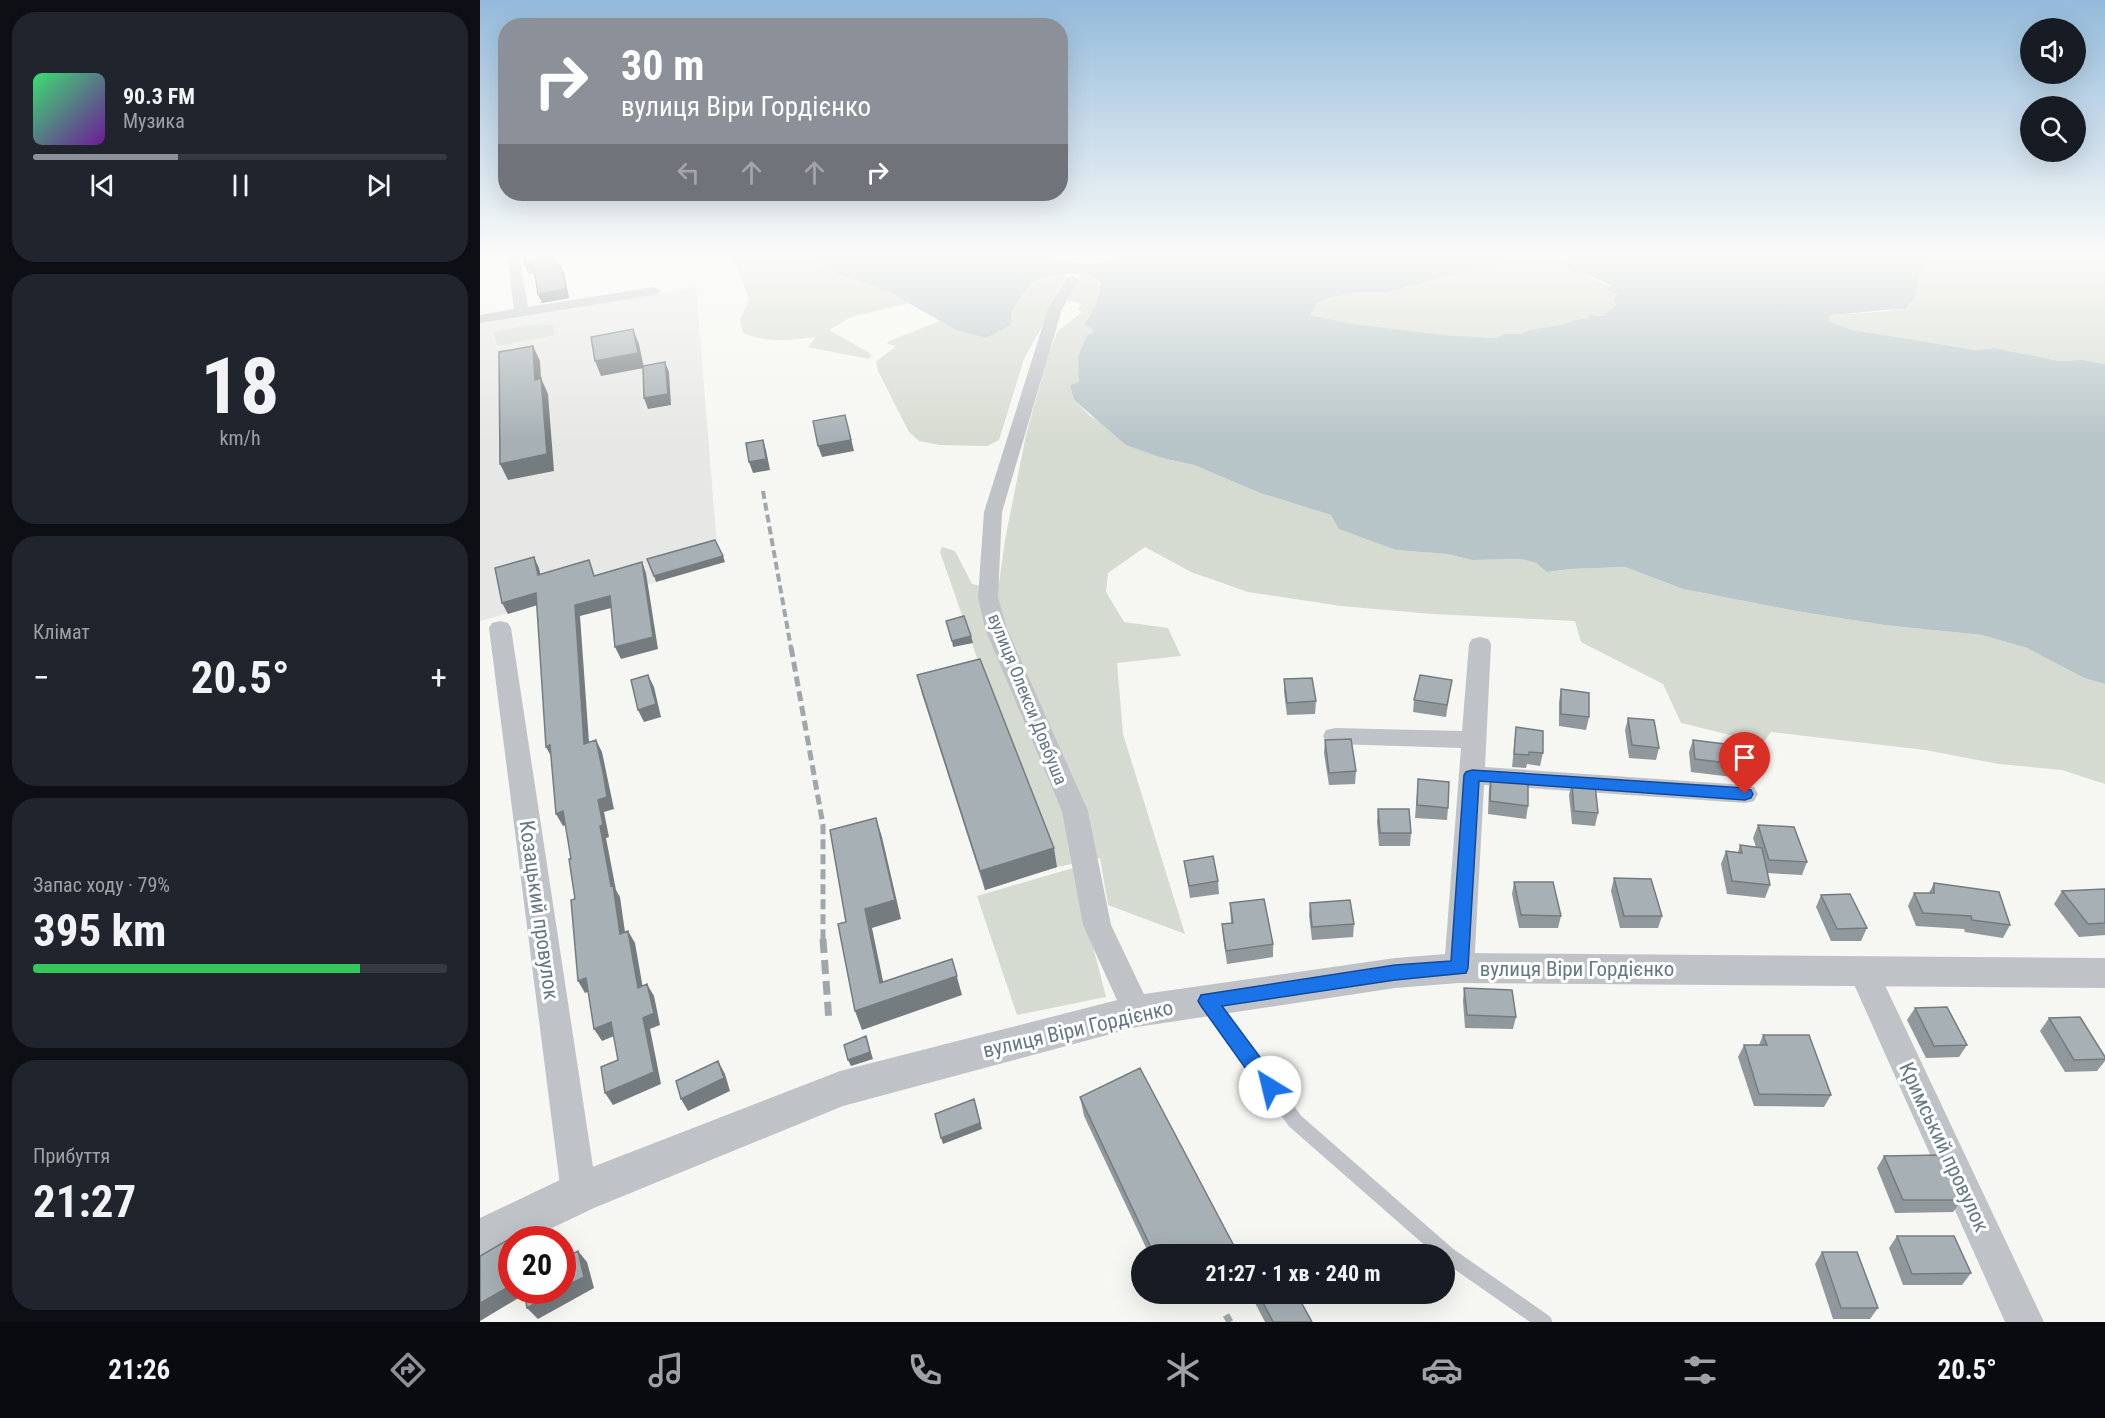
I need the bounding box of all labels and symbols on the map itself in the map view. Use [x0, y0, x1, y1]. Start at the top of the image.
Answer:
street label: вулиця Олекси Довбуша [984, 610, 1072, 788]
pin [1719, 732, 1770, 794]
street label: Козацький провулок [515, 819, 563, 1001]
street label: вулиця Віри Гордієнко [1480, 957, 1674, 981]
street label: вулиця Віри Гордієнко [981, 995, 1175, 1063]
position arrow [1238, 1055, 1302, 1119]
street label: Кримський провулок [1894, 1059, 1994, 1235]
speed limit sign: 20 [498, 1226, 576, 1304]

